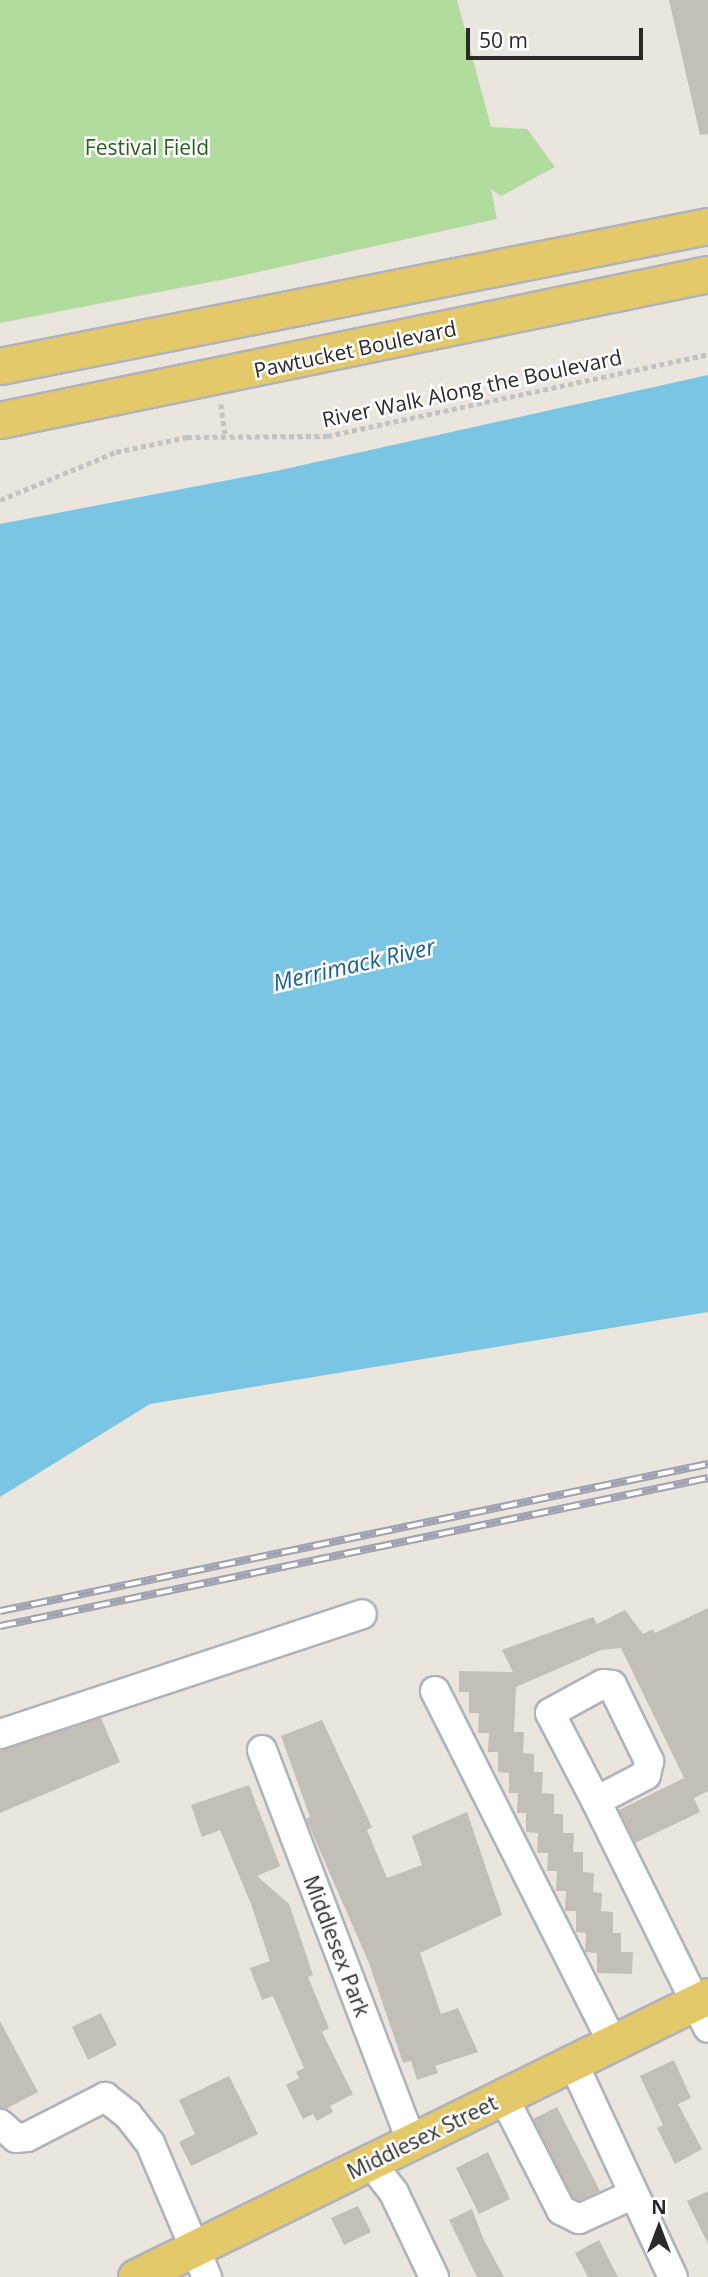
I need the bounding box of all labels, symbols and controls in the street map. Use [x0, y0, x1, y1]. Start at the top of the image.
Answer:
scale bar [470, 14, 647, 58]
text: 50 m [479, 26, 528, 54]
park label: Festival Field [85, 134, 209, 160]
street label: Pawtucket Boulevard [251, 315, 459, 383]
street label: River Walk Along the Boulevard [320, 344, 624, 432]
water label: Merrimack River [270, 932, 438, 996]
street label: Middlesex Park [299, 1872, 375, 2020]
street label: Middlesex Street [343, 2090, 501, 2184]
north arrow [624, 2193, 694, 2263]
text: N [651, 2194, 667, 2220]

